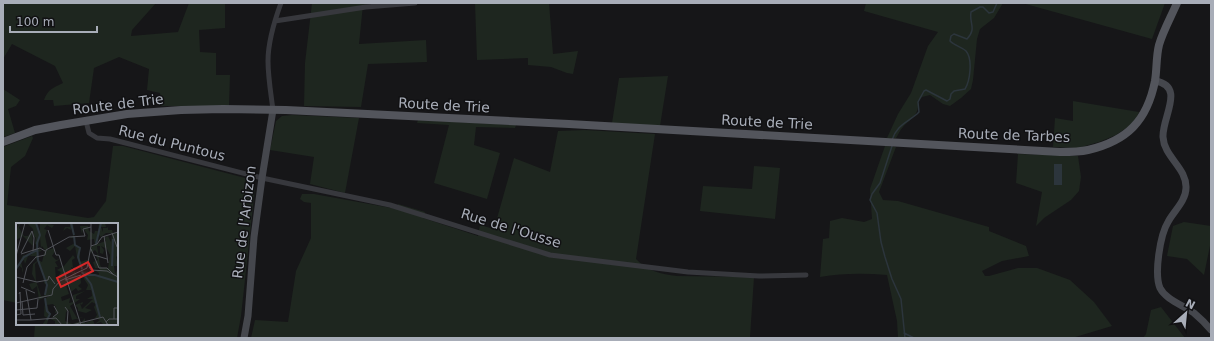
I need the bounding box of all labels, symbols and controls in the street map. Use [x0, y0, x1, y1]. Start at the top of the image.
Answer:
scale bar [10, 8, 97, 34]
text: 100 m [16, 15, 54, 29]
street label: Route de Trie [71, 90, 165, 118]
street label: Route de Trie [398, 95, 490, 115]
street label: Route de Trie [721, 112, 813, 132]
street label: Rue du Puntous [117, 122, 227, 164]
street label: Route de Tarbes [958, 125, 1070, 145]
street label: Rue de l'Arbizon [229, 165, 259, 279]
street label: Rue de l'Ousse [459, 205, 563, 251]
inset map [16, 223, 118, 325]
north arrow [1166, 293, 1206, 333]
text: N [1183, 297, 1197, 312]

